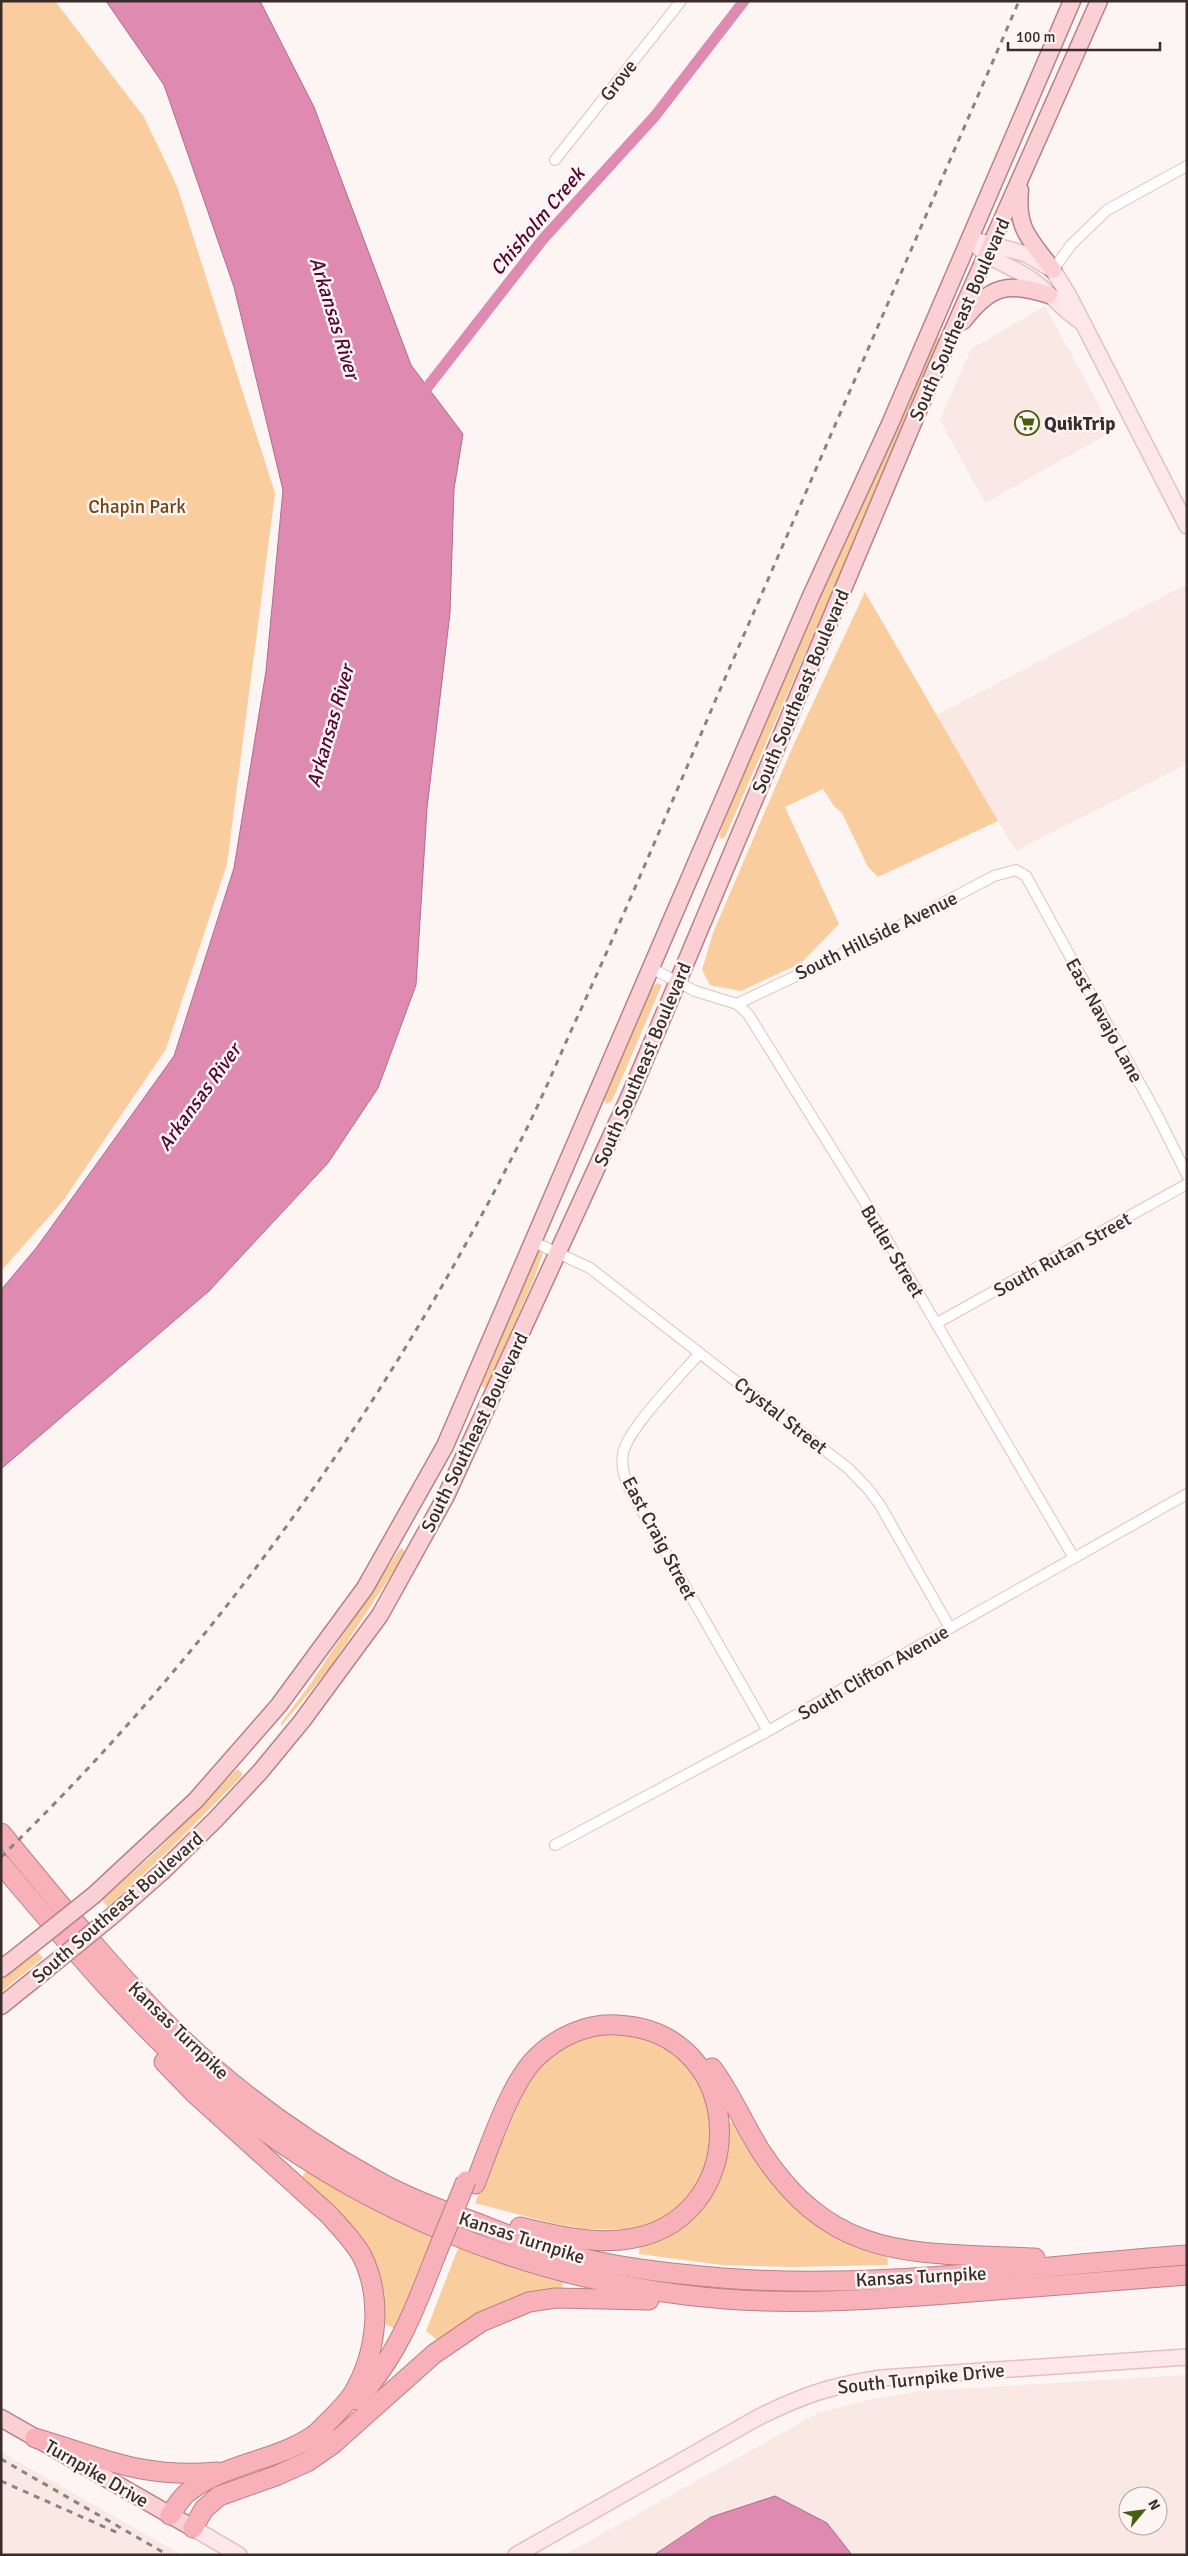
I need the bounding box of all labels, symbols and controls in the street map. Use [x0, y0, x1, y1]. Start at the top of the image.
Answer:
scale bar [1008, 20, 1160, 52]
text: 100 m [1016, 28, 1056, 46]
street label: Grove [595, 55, 643, 106]
water label: Chisholm Creek [485, 161, 591, 281]
street label: South Southeast Boulevard [904, 214, 1016, 425]
water label: Arkansas River [304, 254, 366, 385]
supermarket icon: QuikTrip [1014, 410, 1040, 436]
place label: QuikTrip [1044, 412, 1115, 436]
park label: Chapin Park [88, 495, 186, 519]
street label: South Southeast Boulevard [747, 586, 855, 797]
water label: Arkansas River [301, 660, 361, 790]
street label: South Hillside Avenue [791, 886, 962, 986]
street label: East Navajo Lane [1060, 954, 1148, 1087]
street label: South Southeast Boulevard [589, 959, 697, 1170]
water label: Arkansas River [152, 1037, 248, 1156]
street label: Butler Street [855, 1201, 929, 1303]
street label: South Rutan Street [989, 1207, 1136, 1303]
street label: South Southeast Boulevard [416, 1328, 534, 1536]
street label: Crystal Street [729, 1372, 832, 1460]
street label: East Craig Street [617, 1473, 702, 1605]
street label: South Clifton Avenue [794, 1620, 953, 1726]
street label: South Southeast Boulevard [27, 1827, 208, 1989]
street label: Kansas Turnpike [123, 1977, 234, 2085]
street label: Kansas Turnpike [456, 2206, 588, 2270]
street label: Kansas Turnpike [855, 2262, 987, 2292]
street label: South Turnpike Drive [836, 2358, 1006, 2400]
street label: Turnpike Drive [40, 2434, 153, 2513]
north arrow [1118, 2486, 1168, 2536]
text: N [1144, 2497, 1164, 2513]

